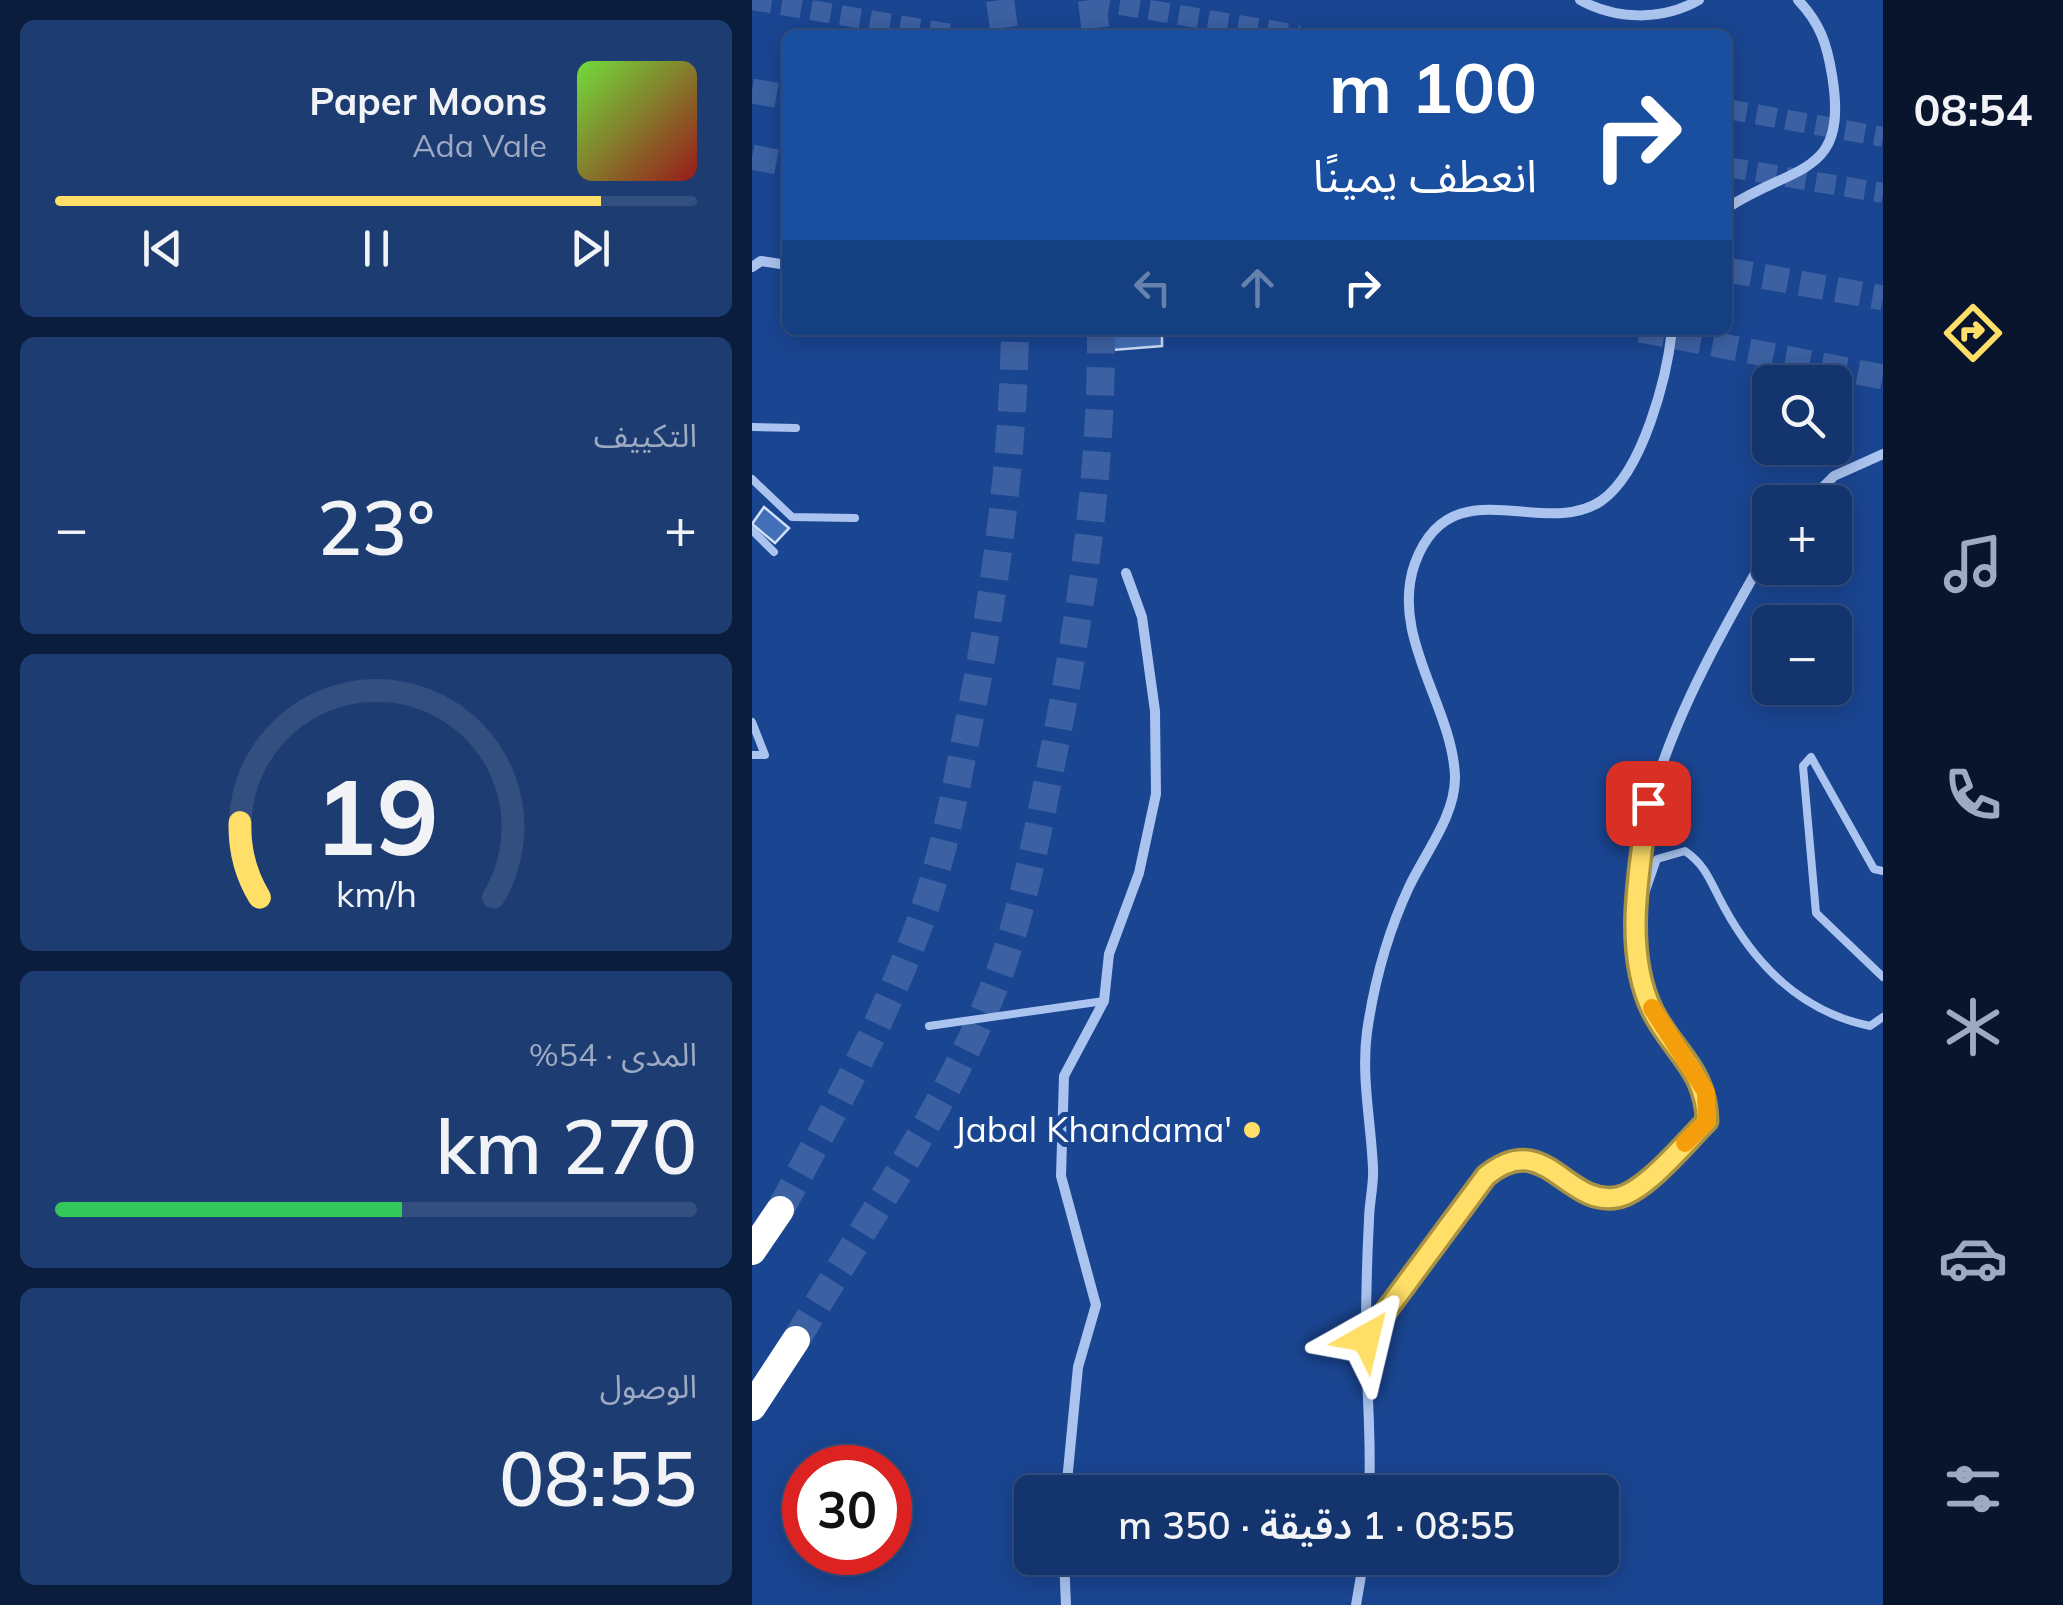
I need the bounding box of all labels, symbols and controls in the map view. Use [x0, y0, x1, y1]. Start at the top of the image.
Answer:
text: 100 m [1329, 43, 1537, 131]
icon: right [1572, 70, 1702, 200]
text: Paper Moons [309, 77, 547, 125]
text: 08:54 [1913, 81, 2033, 137]
text: Ada Vale [412, 125, 547, 165]
text: انعطف يمينًا [1313, 147, 1537, 203]
icon: previous [135, 221, 190, 276]
icon: pause [349, 221, 404, 276]
icon: next [563, 221, 618, 276]
icon: left [1125, 260, 1180, 315]
icon: ahead [1230, 260, 1285, 315]
icon: right [1335, 260, 1390, 315]
icon: directions [1938, 298, 2008, 368]
map controls [1752, 365, 1852, 705]
button: search [1752, 365, 1852, 465]
text: التكييف [594, 415, 697, 455]
text: 23° [317, 480, 435, 574]
button: + [1752, 485, 1852, 585]
text: − [55, 493, 88, 562]
text: + [664, 493, 697, 562]
icon: music [1938, 529, 2008, 599]
button: − [1752, 605, 1852, 705]
text: 19 [314, 750, 438, 881]
icon: phone [1938, 760, 2008, 830]
pin [1606, 761, 1691, 846]
icon: arrive [1621, 776, 1676, 831]
text: km/h [336, 871, 416, 916]
icon: climate [1938, 992, 2008, 1062]
text: المدى · 54% [529, 1034, 697, 1074]
text: 270 km [435, 1099, 697, 1193]
place label: Jabal Khandama' [954, 1107, 1232, 1151]
marker: Jabal Khandama' [1241, 1119, 1263, 1141]
icon: car [1938, 1223, 2008, 1293]
position arrow [1314, 1286, 1418, 1390]
text: الوصول [600, 1366, 697, 1406]
text: 08:55 [499, 1431, 697, 1525]
speed limit sign: 30 [782, 1445, 912, 1575]
icon: filters [1938, 1454, 2008, 1524]
text: 08:55 · 1 دقيقة · 350 m [1118, 1501, 1515, 1549]

